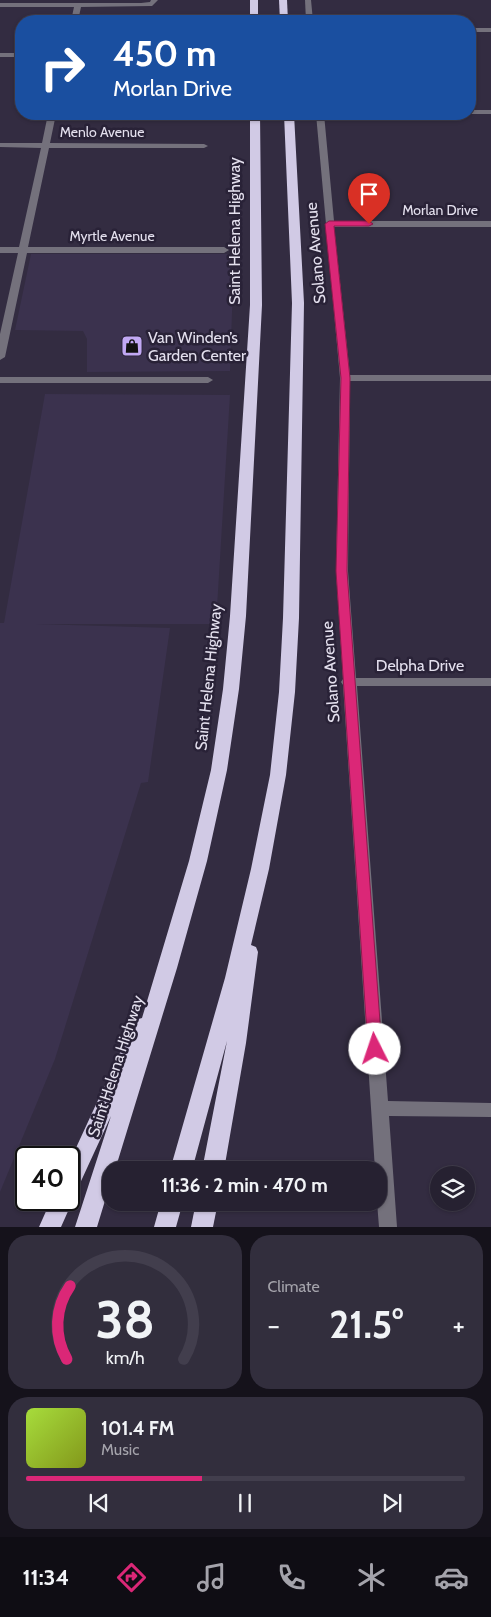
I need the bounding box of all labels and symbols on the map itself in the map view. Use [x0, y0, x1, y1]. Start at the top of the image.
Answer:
street label: Menlo Avenue [60, 123, 144, 141]
street label: Saint Helena Highway [225, 157, 244, 305]
pin [348, 173, 390, 224]
street label: Solano Avenue [302, 201, 329, 304]
street label: Morlan Drive [402, 201, 478, 219]
street label: Myrtle Avenue [69, 227, 155, 245]
place label: Van Winden’s Garden Center [148, 328, 247, 365]
shop icon: Van Winden’s Garden Center [120, 334, 144, 358]
street label: Saint Helena Highway [191, 603, 226, 751]
street label: Solano Avenue [317, 621, 344, 723]
street label: Delpha Drive [376, 656, 464, 675]
street label: Saint Helena Highway [84, 993, 147, 1139]
position arrow [348, 1022, 400, 1074]
speed limit sign: 40 [15, 1146, 80, 1211]

